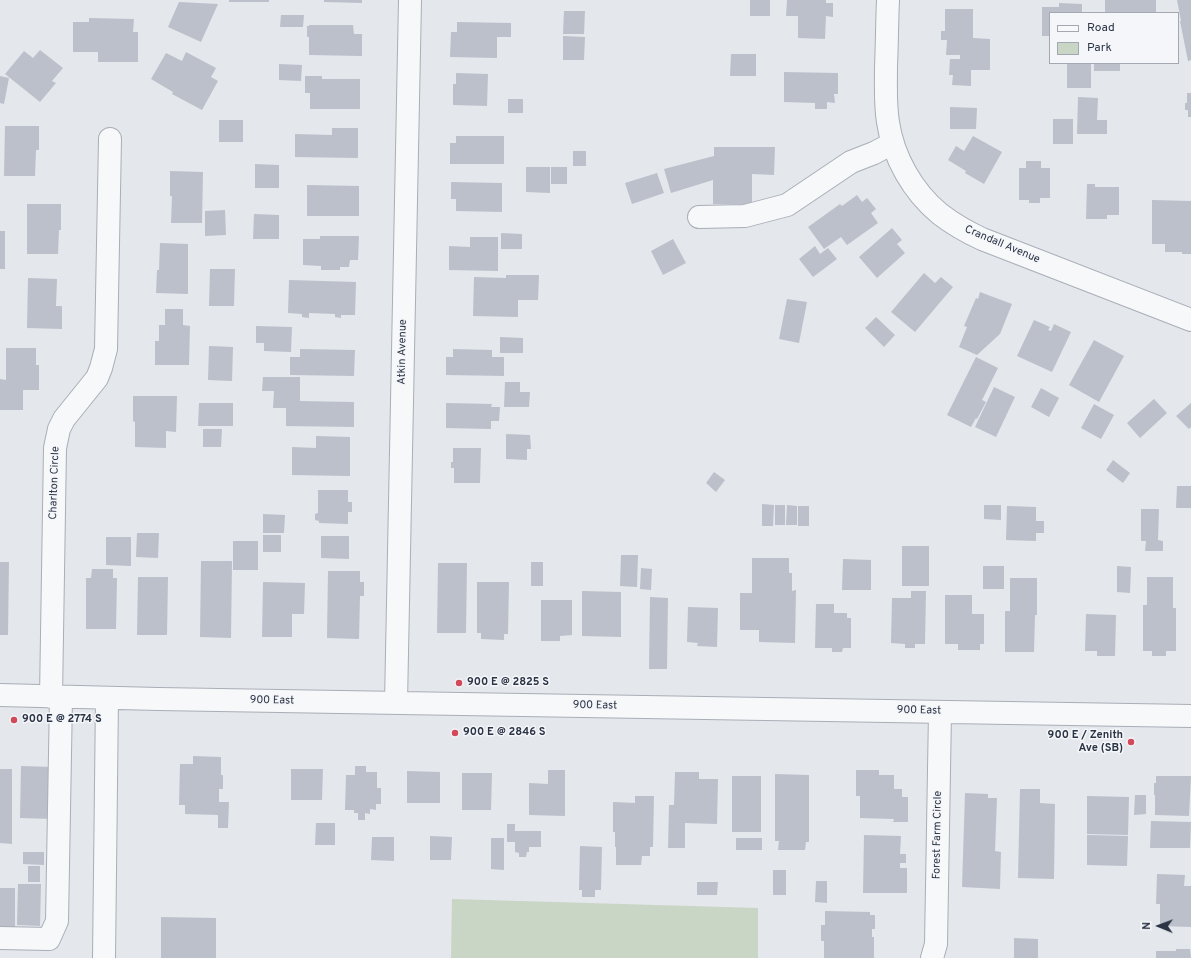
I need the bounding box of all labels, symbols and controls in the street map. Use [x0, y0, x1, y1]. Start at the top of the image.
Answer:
legend [1049, 12, 1179, 64]
text: Road [1087, 20, 1115, 36]
text: Park [1087, 40, 1112, 56]
street label: Crandall Avenue [962, 223, 1042, 267]
street label: Atkin Avenue [396, 319, 410, 385]
street label: Charlton Circle [47, 446, 63, 520]
place label: 900 E @ 2825 S [467, 676, 549, 690]
marker: 900 E @ 2825 S [454, 678, 464, 688]
street label: 900 East [250, 694, 294, 708]
street label: 900 East [573, 699, 617, 713]
street label: 900 East [897, 704, 941, 718]
place label: 900 E @ 2774 S [22, 713, 102, 727]
marker: 900 E @ 2774 S [9, 715, 19, 725]
place label: 900 E @ 2846 S [463, 726, 546, 740]
marker: 900 E @ 2846 S [450, 728, 460, 738]
place label: 900 E / Zenith Ave (SB) [1048, 729, 1123, 755]
marker: 900 E / Zenith Ave (SB) [1126, 737, 1136, 747]
street label: Forest Farm Circle [931, 791, 945, 879]
north arrow [1139, 906, 1179, 946]
text: N [1140, 922, 1154, 930]

